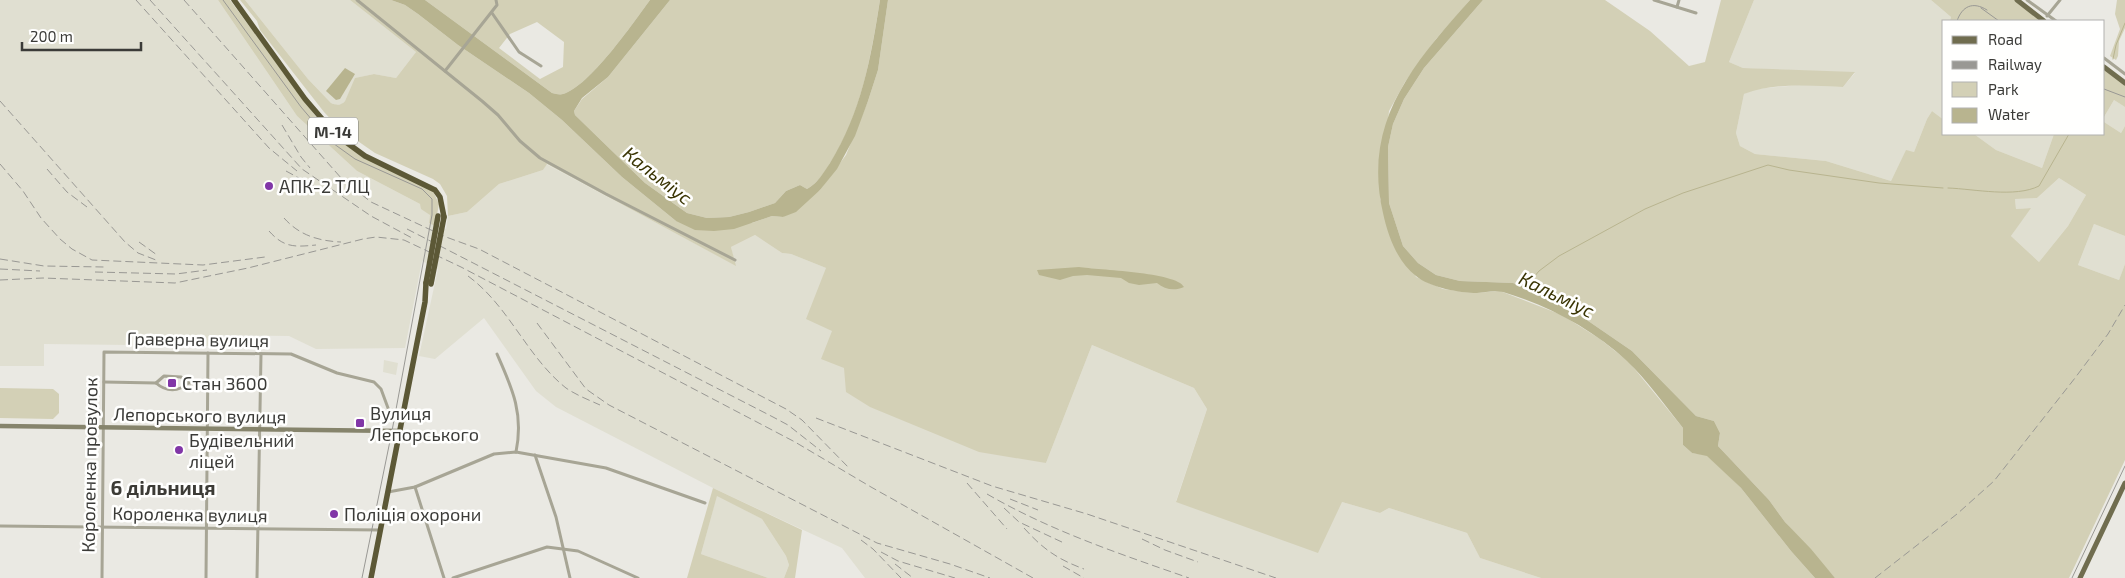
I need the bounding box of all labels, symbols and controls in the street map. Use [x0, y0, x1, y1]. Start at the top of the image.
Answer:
scale bar [22, 20, 141, 52]
legend [1942, 20, 2105, 135]
text: 200 m [30, 27, 73, 45]
text: Road [1988, 30, 2023, 48]
text: Railway [1988, 55, 2042, 73]
text: Park [1988, 80, 2019, 98]
text: Water [1988, 105, 2030, 123]
road number: М-14 [308, 118, 358, 144]
water label: Кальміус [619, 141, 697, 209]
place label: АПК-2 ТЛЦ [279, 175, 370, 197]
marker: АПК-2 ТЛЦ [263, 180, 275, 192]
water label: Кальміус [1516, 266, 1598, 322]
street label: Граверна вулиця [127, 327, 269, 351]
place label: Стан 3600 [182, 372, 268, 394]
street label: Короленка провулок [76, 377, 102, 553]
marker: Стан 3600 [166, 377, 178, 389]
street label: Лепорського вулиця [113, 402, 287, 428]
place label: Вулиця Лепорського [370, 402, 479, 445]
marker: Вулиця Лепорського [354, 417, 366, 429]
place label: Будівельний ліцей [189, 429, 294, 472]
marker: Будівельний ліцей [173, 444, 185, 456]
district label: 6 дільниця [110, 475, 216, 499]
street label: Короленка вулиця [112, 502, 268, 526]
place label: Поліція охорони [344, 503, 481, 525]
marker: Поліція охорони [328, 508, 340, 520]

